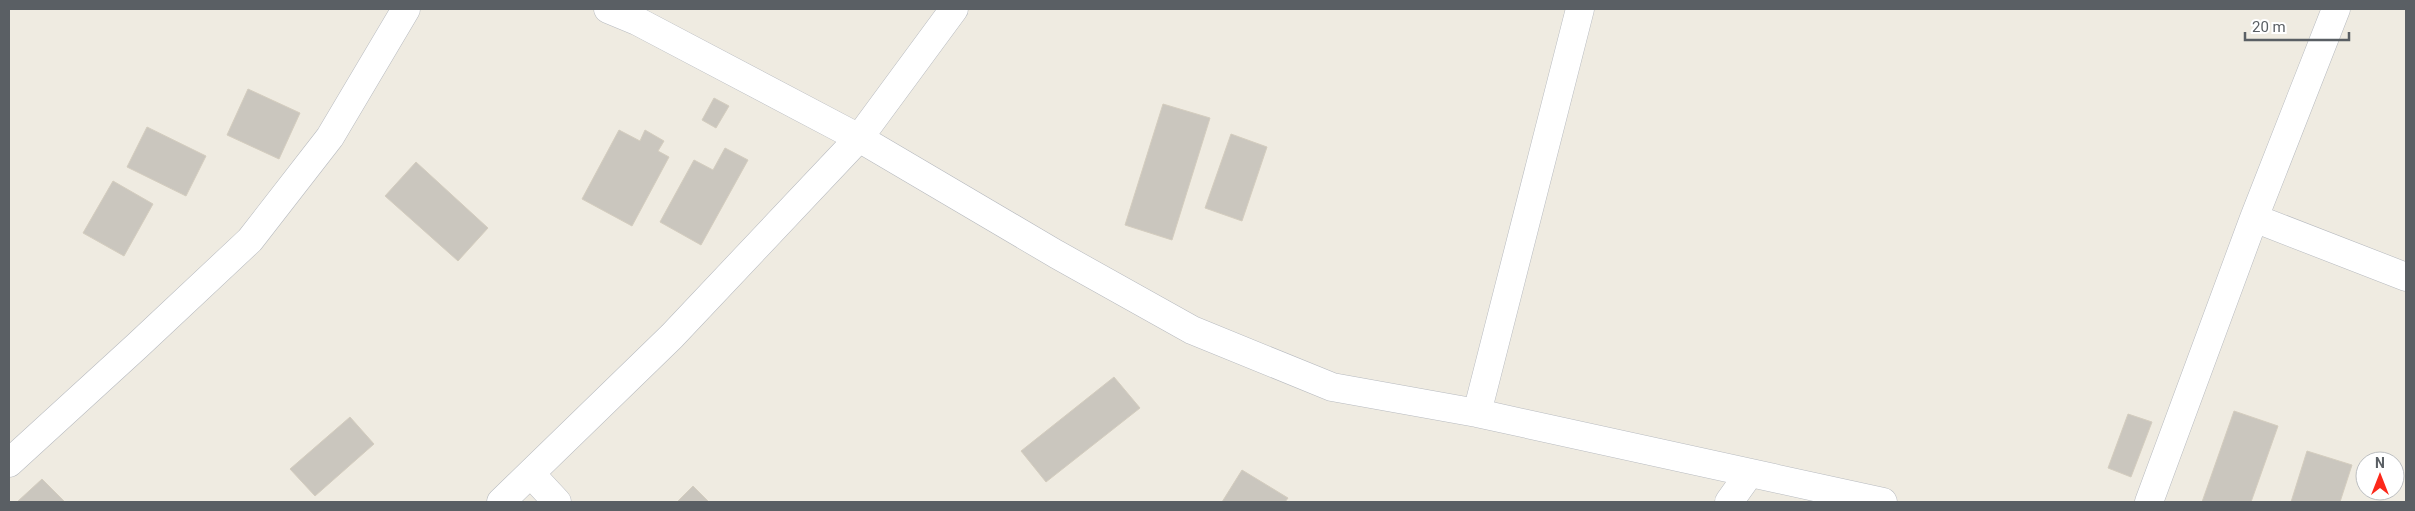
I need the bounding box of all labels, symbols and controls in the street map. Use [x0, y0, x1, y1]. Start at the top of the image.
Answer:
scale bar [2245, 10, 2349, 42]
text: 20 m [2252, 18, 2286, 36]
north arrow [2355, 451, 2405, 501]
text: N [2375, 455, 2385, 471]

